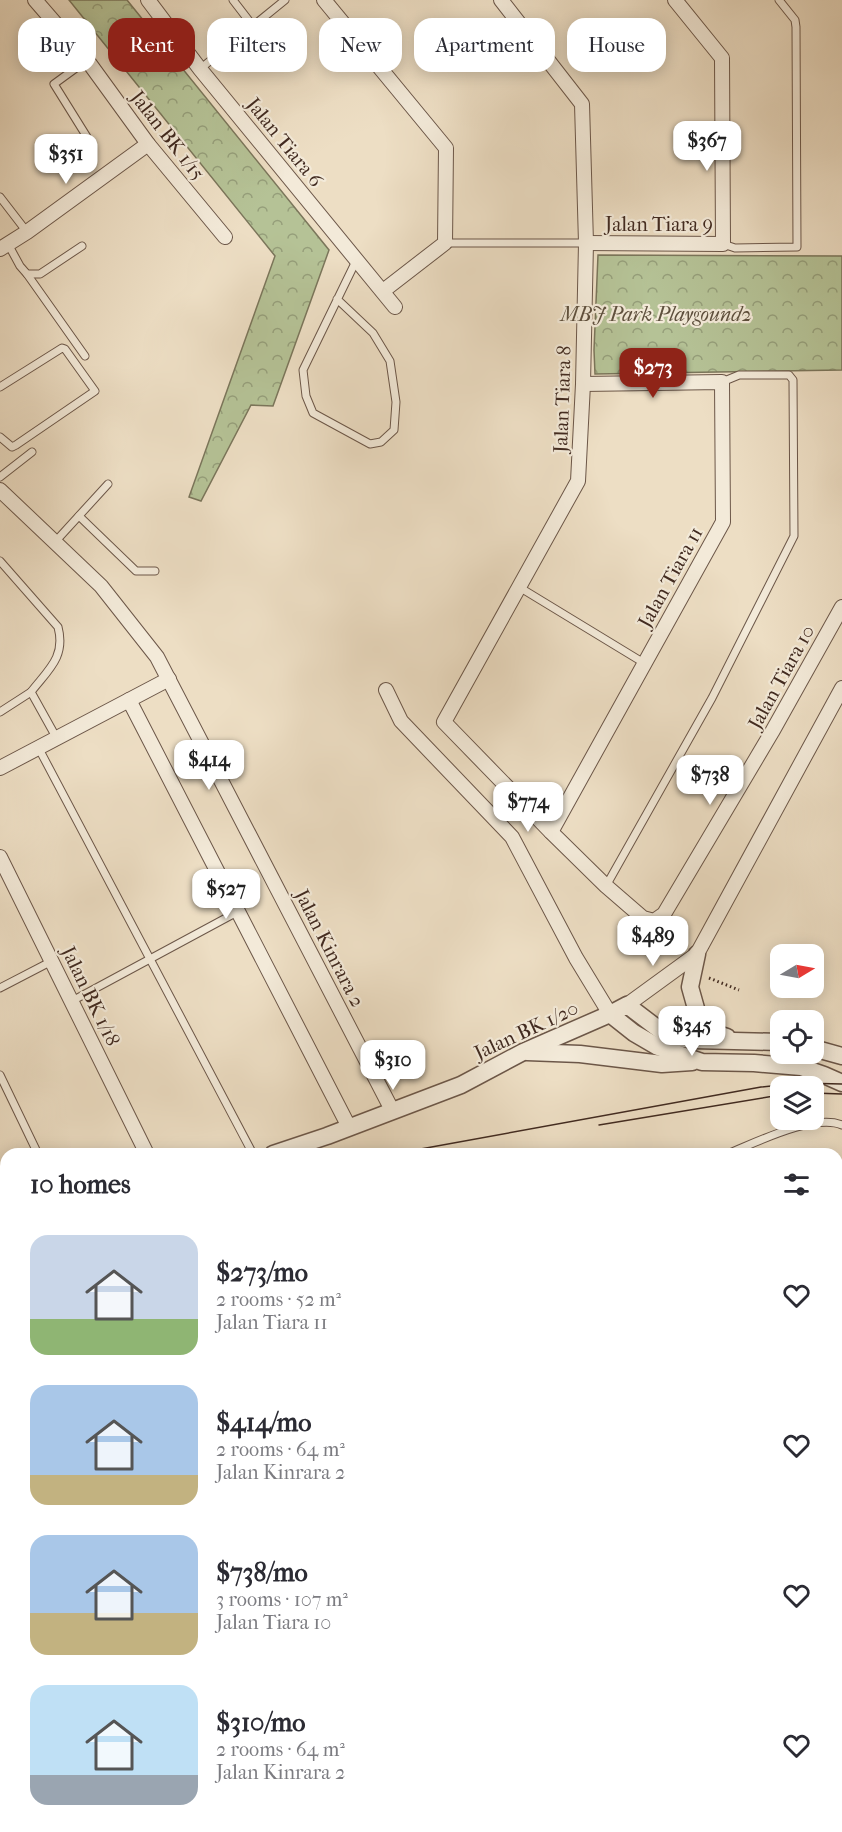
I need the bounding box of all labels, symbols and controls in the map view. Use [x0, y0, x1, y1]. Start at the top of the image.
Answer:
chip: Buy [18, 18, 96, 72]
chip: Rent [108, 18, 195, 72]
chip: Filters [207, 18, 307, 72]
chip: New [319, 18, 402, 72]
chip: Apartment [414, 18, 555, 72]
chip: House [567, 18, 666, 72]
street label: Jalan BK 1/15 [125, 85, 209, 184]
street label: Jalan Tiara 6 [240, 91, 328, 192]
pin: $367 [671, 121, 743, 172]
text: $367 [687, 129, 727, 152]
pin: $351 [30, 134, 102, 185]
text: $351 [49, 142, 84, 165]
street label: Jalan Tiara 9 [603, 213, 713, 236]
park label: MBJ Park Playgound2 [558, 303, 752, 326]
street label: Jalan Tiara 8 [549, 345, 576, 455]
pin: $273 [617, 348, 689, 399]
text: $273 [633, 356, 673, 379]
street label: Jalan Tiara 11 [632, 523, 708, 633]
street label: Jalan Tiara 10 [742, 621, 819, 735]
pin: $414 [173, 740, 245, 791]
text: $414 [188, 748, 230, 771]
pin: $738 [674, 755, 746, 806]
text: $738 [691, 763, 729, 786]
pin: $774 [492, 782, 564, 833]
text: $774 [507, 790, 549, 813]
pin: $527 [190, 869, 262, 920]
text: $527 [206, 877, 246, 900]
street label: Jalan Kinrara 2 [289, 884, 369, 1011]
pin: $489 [617, 916, 689, 967]
text: $489 [631, 924, 675, 947]
street label: Jalan BK 1/18 [56, 941, 125, 1050]
north arrow [770, 944, 824, 998]
map controls [770, 944, 824, 1130]
street label: Jalan BK 1/20 [469, 996, 582, 1065]
pin: $345 [656, 1006, 728, 1057]
button: locate [770, 1010, 824, 1064]
text: $345 [672, 1014, 712, 1037]
pin: $310 [357, 1040, 429, 1091]
text: $310 [374, 1048, 412, 1071]
button: layers [770, 1076, 824, 1130]
icon: filters [780, 1168, 813, 1201]
text: 10 homes [30, 1169, 131, 1200]
text: $273/mo [216, 1257, 308, 1288]
icon: home [78, 1259, 150, 1331]
icon: heart [780, 1279, 813, 1312]
text: 2 rooms · 52 m² [216, 1288, 341, 1311]
text: Jalan Tiara 11 [216, 1311, 328, 1334]
text: $414/mo [216, 1407, 311, 1438]
icon: home [78, 1409, 150, 1481]
icon: heart [780, 1429, 813, 1462]
text: 2 rooms · 64 m² [216, 1438, 345, 1461]
text: Jalan Kinrara 2 [216, 1461, 345, 1484]
text: $738/mo [216, 1557, 308, 1588]
icon: home [78, 1559, 150, 1631]
icon: heart [780, 1579, 813, 1612]
text: 3 rooms · 107 m² [216, 1588, 348, 1611]
text: Jalan Tiara 10 [216, 1611, 331, 1634]
text: $310/mo [216, 1707, 305, 1738]
icon: home [78, 1709, 150, 1781]
icon: heart [780, 1729, 813, 1762]
text: 2 rooms · 64 m² [216, 1738, 345, 1761]
text: Jalan Kinrara 2 [216, 1761, 345, 1784]

